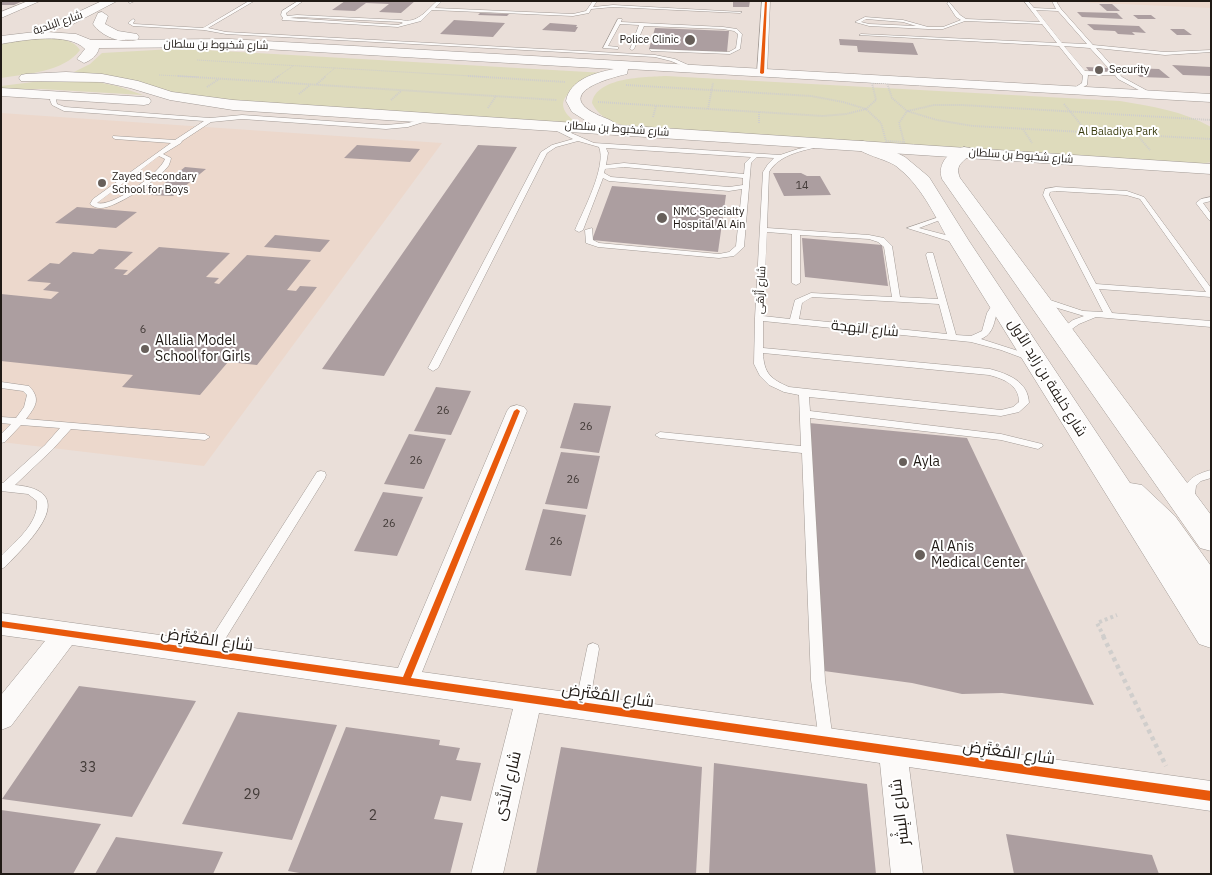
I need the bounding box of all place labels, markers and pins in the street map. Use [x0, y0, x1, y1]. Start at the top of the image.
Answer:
place label: Police Clinic [619, 33, 679, 47]
marker: Police Clinic [683, 33, 697, 47]
place label: Security [1109, 63, 1149, 77]
marker: Security [1093, 64, 1105, 76]
place label: Zayed Secondary School for Boys [112, 170, 197, 196]
marker: Zayed Secondary School for Boys [96, 177, 108, 189]
place label: NMC Specialty Hospital Al Ain [673, 205, 745, 231]
marker: NMC Specialty Hospital Al Ain [655, 211, 669, 225]
place label: Allalia Model School for Girls [155, 333, 251, 366]
marker: Allalia Model School for Girls [139, 343, 151, 355]
place label: Ayla [913, 454, 940, 470]
marker: Ayla [897, 456, 909, 468]
place label: Al Anis Medical Center [931, 539, 1025, 572]
marker: Al Anis Medical Center [913, 548, 927, 562]

